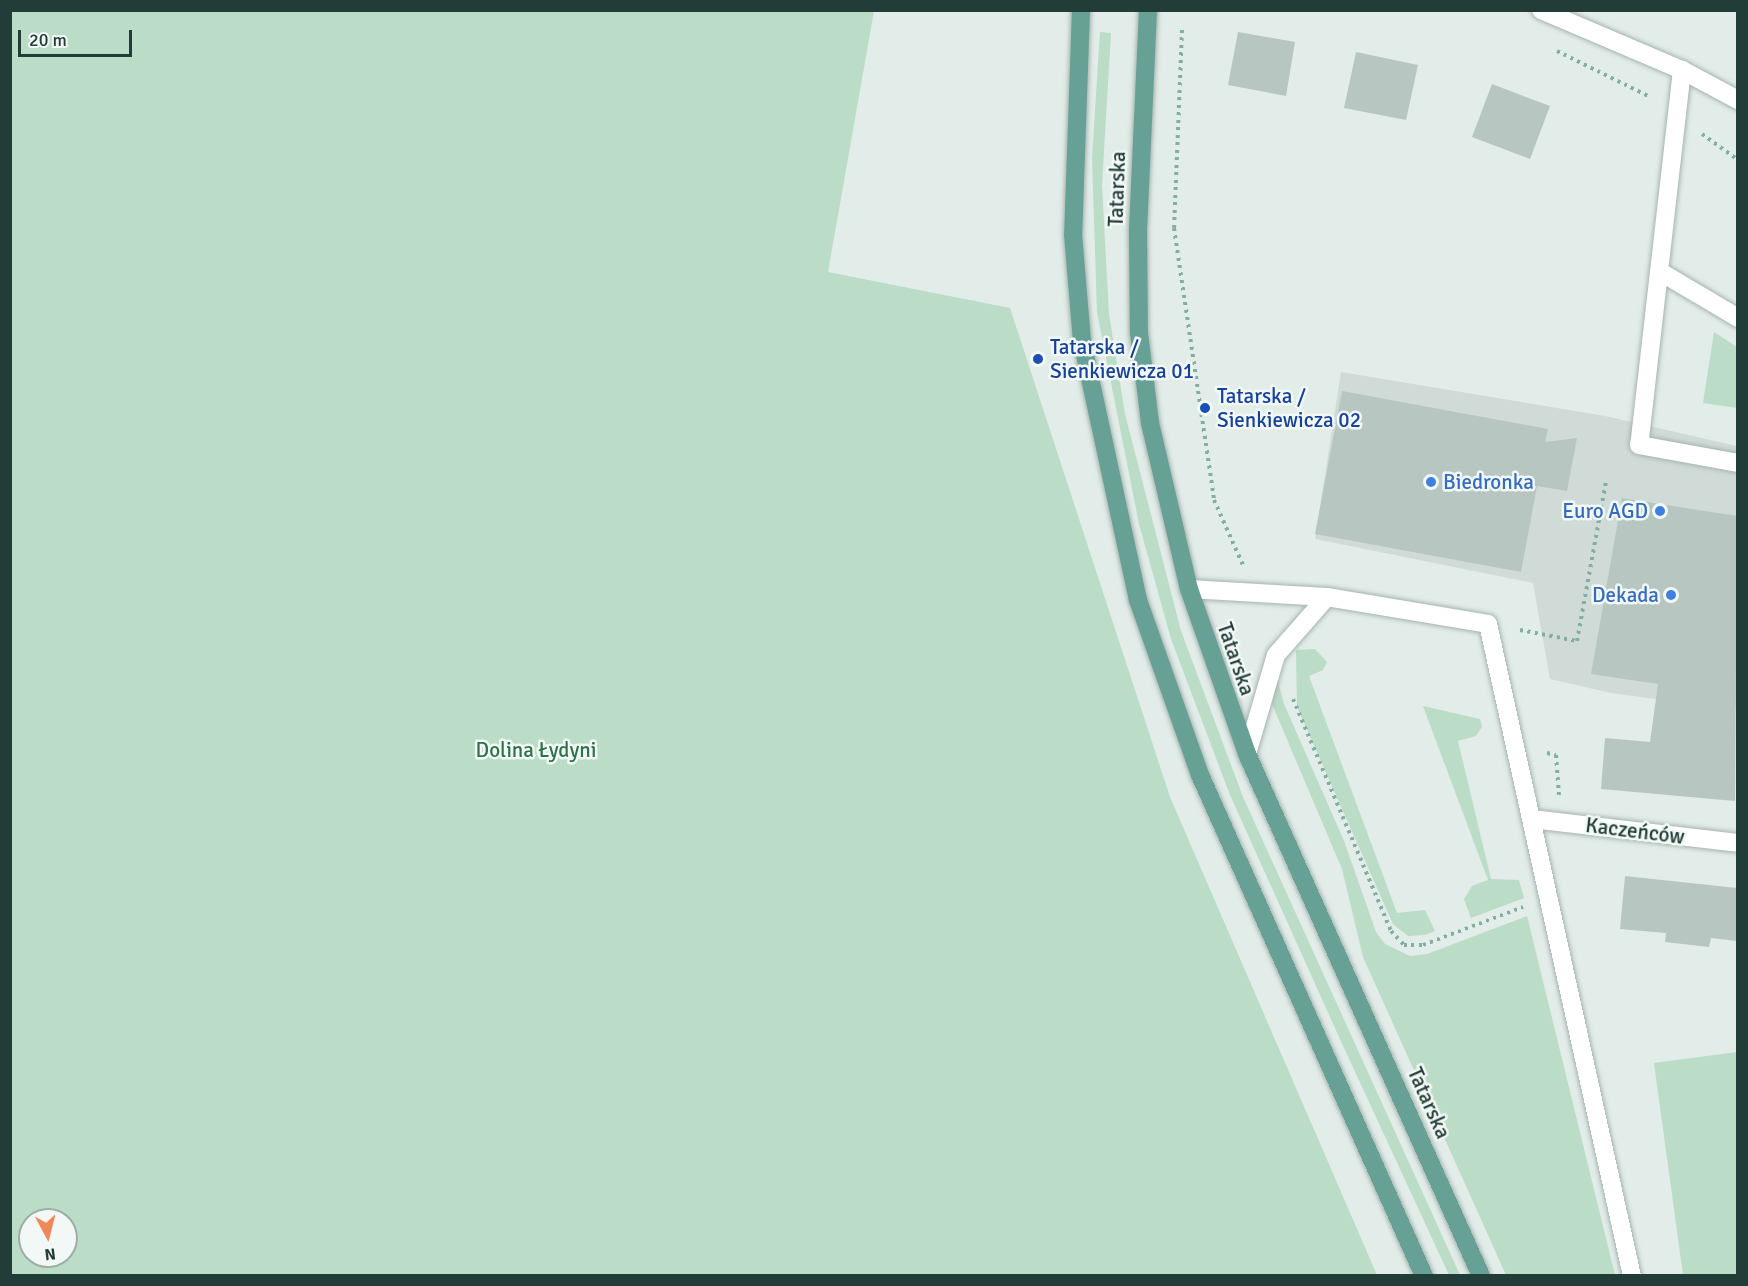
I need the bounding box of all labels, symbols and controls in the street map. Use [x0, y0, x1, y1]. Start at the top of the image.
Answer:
scale bar [21, 18, 135, 56]
text: 20 m [29, 29, 67, 51]
street label: Tatarska [1103, 151, 1131, 227]
place label: Tatarska / Sienkiewicza 01 [1050, 334, 1194, 384]
marker: Tatarska / Sienkiewicza 01 [1031, 352, 1045, 366]
place label: Tatarska / Sienkiewicza 02 [1217, 383, 1361, 433]
marker: Tatarska / Sienkiewicza 02 [1198, 401, 1212, 415]
place label: Biedronka [1443, 469, 1534, 495]
marker: Biedronka [1424, 475, 1438, 489]
place label: Euro AGD [1562, 498, 1648, 524]
marker: Euro AGD [1653, 504, 1667, 518]
place label: Dekada [1592, 582, 1659, 608]
marker: Dekada [1664, 588, 1678, 602]
street label: Tatarska [1212, 619, 1260, 699]
park label: Dolina Łydyni [476, 737, 596, 763]
street label: Kaczeńców [1584, 812, 1686, 850]
street label: Tatarska [1402, 1063, 1456, 1143]
north arrow [18, 1208, 78, 1268]
text: N [43, 1243, 57, 1264]

